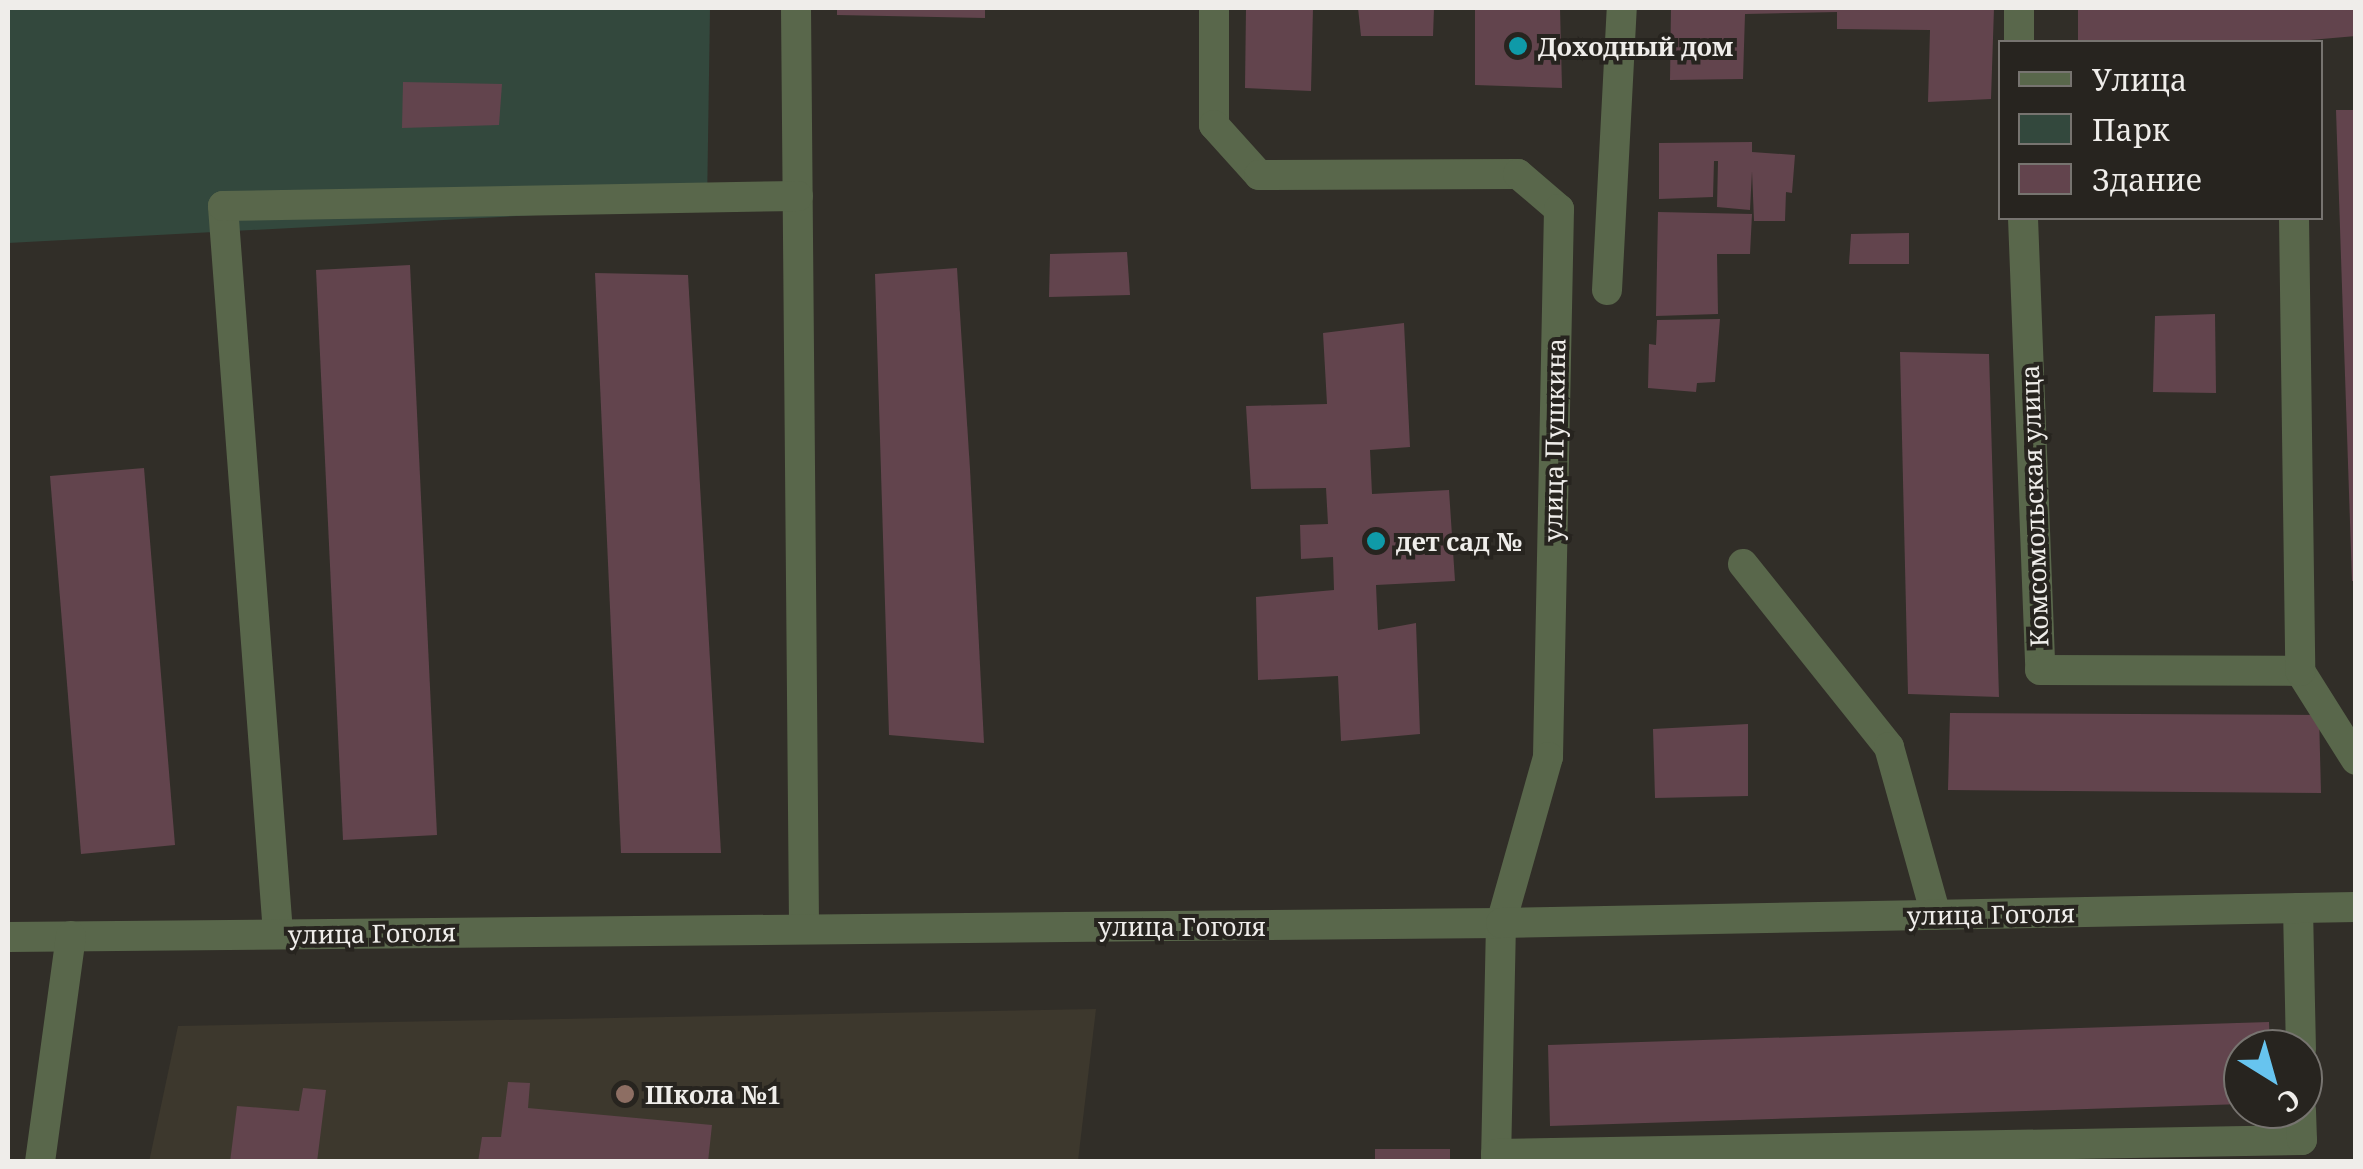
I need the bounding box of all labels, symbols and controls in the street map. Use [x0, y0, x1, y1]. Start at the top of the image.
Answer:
place label: Доходный дом [1538, 31, 1733, 61]
marker: Доходный дом [1507, 35, 1529, 57]
legend [1998, 40, 2323, 220]
text: Улица [2092, 59, 2187, 100]
text: Парк [2092, 109, 2170, 150]
text: Здание [2092, 159, 2202, 200]
street label: улица Пушкина [1537, 338, 1571, 542]
street label: Комсомольская улица [2014, 364, 2054, 648]
place label: дет сад № [1396, 526, 1522, 556]
marker: дет сад № [1365, 530, 1387, 552]
street label: улица Гоголя [1907, 898, 2075, 930]
street label: улица Гоголя [1098, 911, 1266, 941]
street label: улица Гоголя [288, 917, 456, 949]
north arrow [2223, 1029, 2323, 1129]
place label: Школа №1 [645, 1079, 781, 1109]
text: С [2271, 1081, 2309, 1122]
marker: Школа №1 [614, 1083, 636, 1105]

